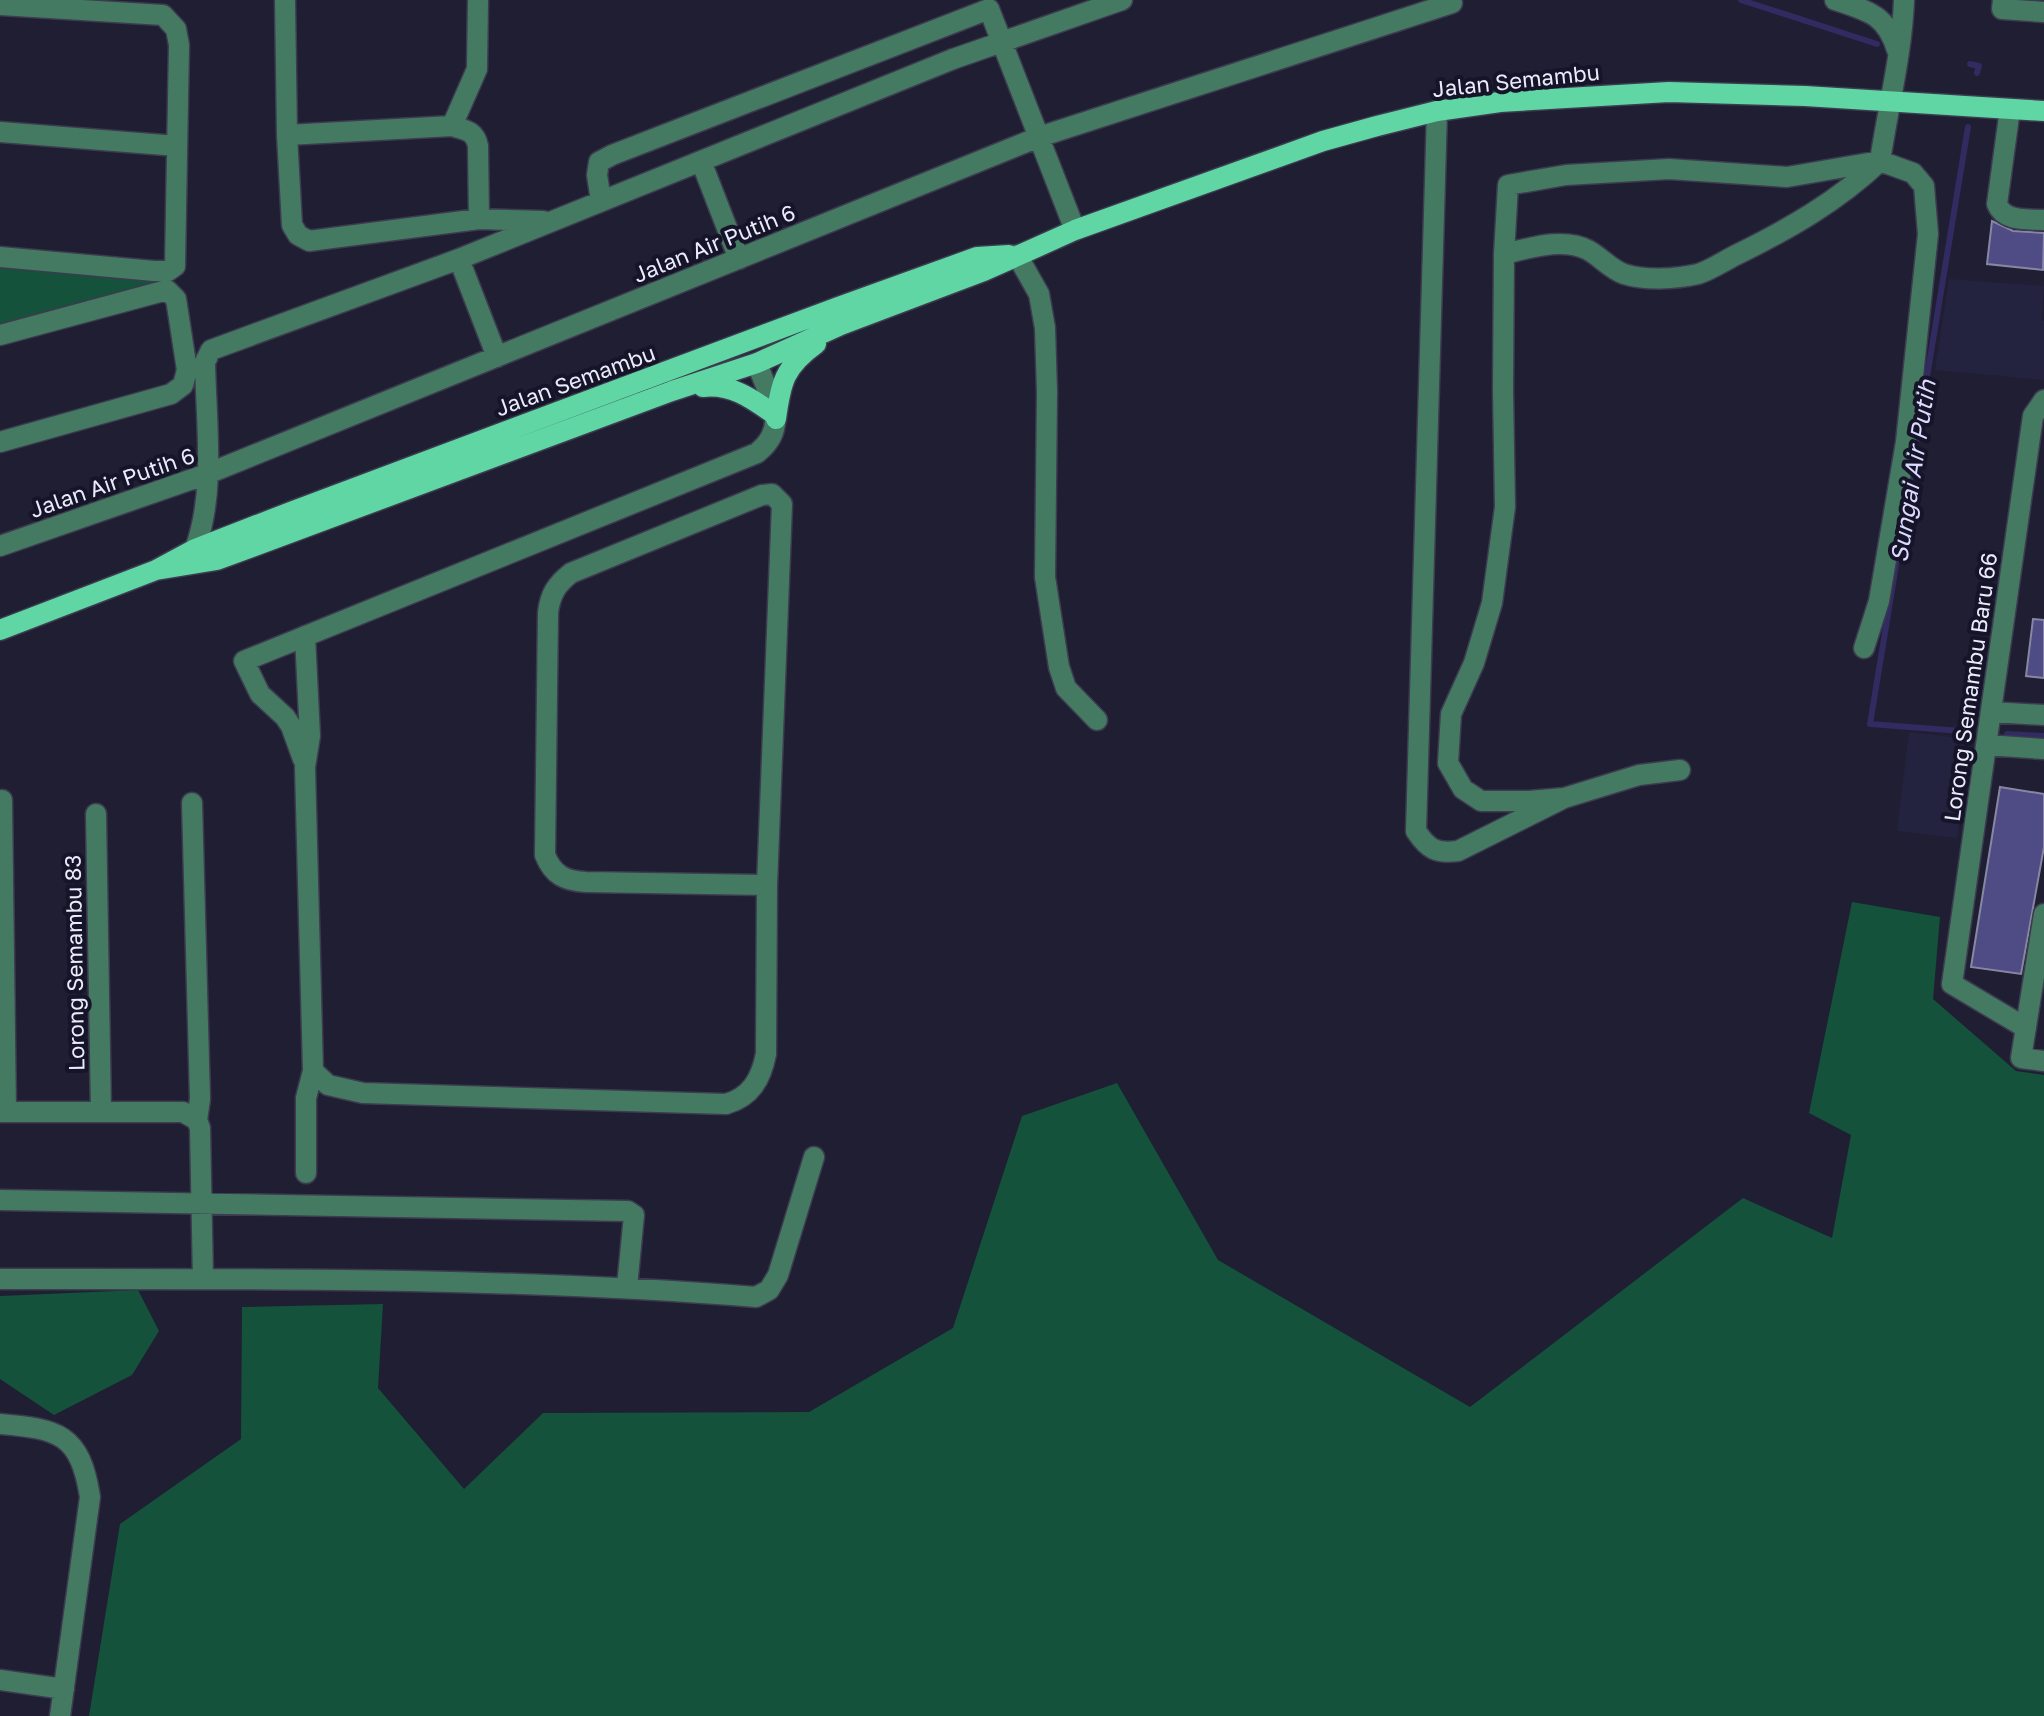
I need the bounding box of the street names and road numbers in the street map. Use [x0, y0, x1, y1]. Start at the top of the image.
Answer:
street label: Jalan Semambu [1431, 58, 1601, 102]
street label: Jalan Air Putih 6 [629, 198, 799, 288]
street label: Jalan Semambu [491, 339, 659, 421]
street label: Jalan Air Putih 6 [26, 441, 198, 523]
street label: Lorong Semambu Baru 66 [1938, 551, 2002, 823]
street label: Lorong Semambu 83 [59, 855, 89, 1071]

